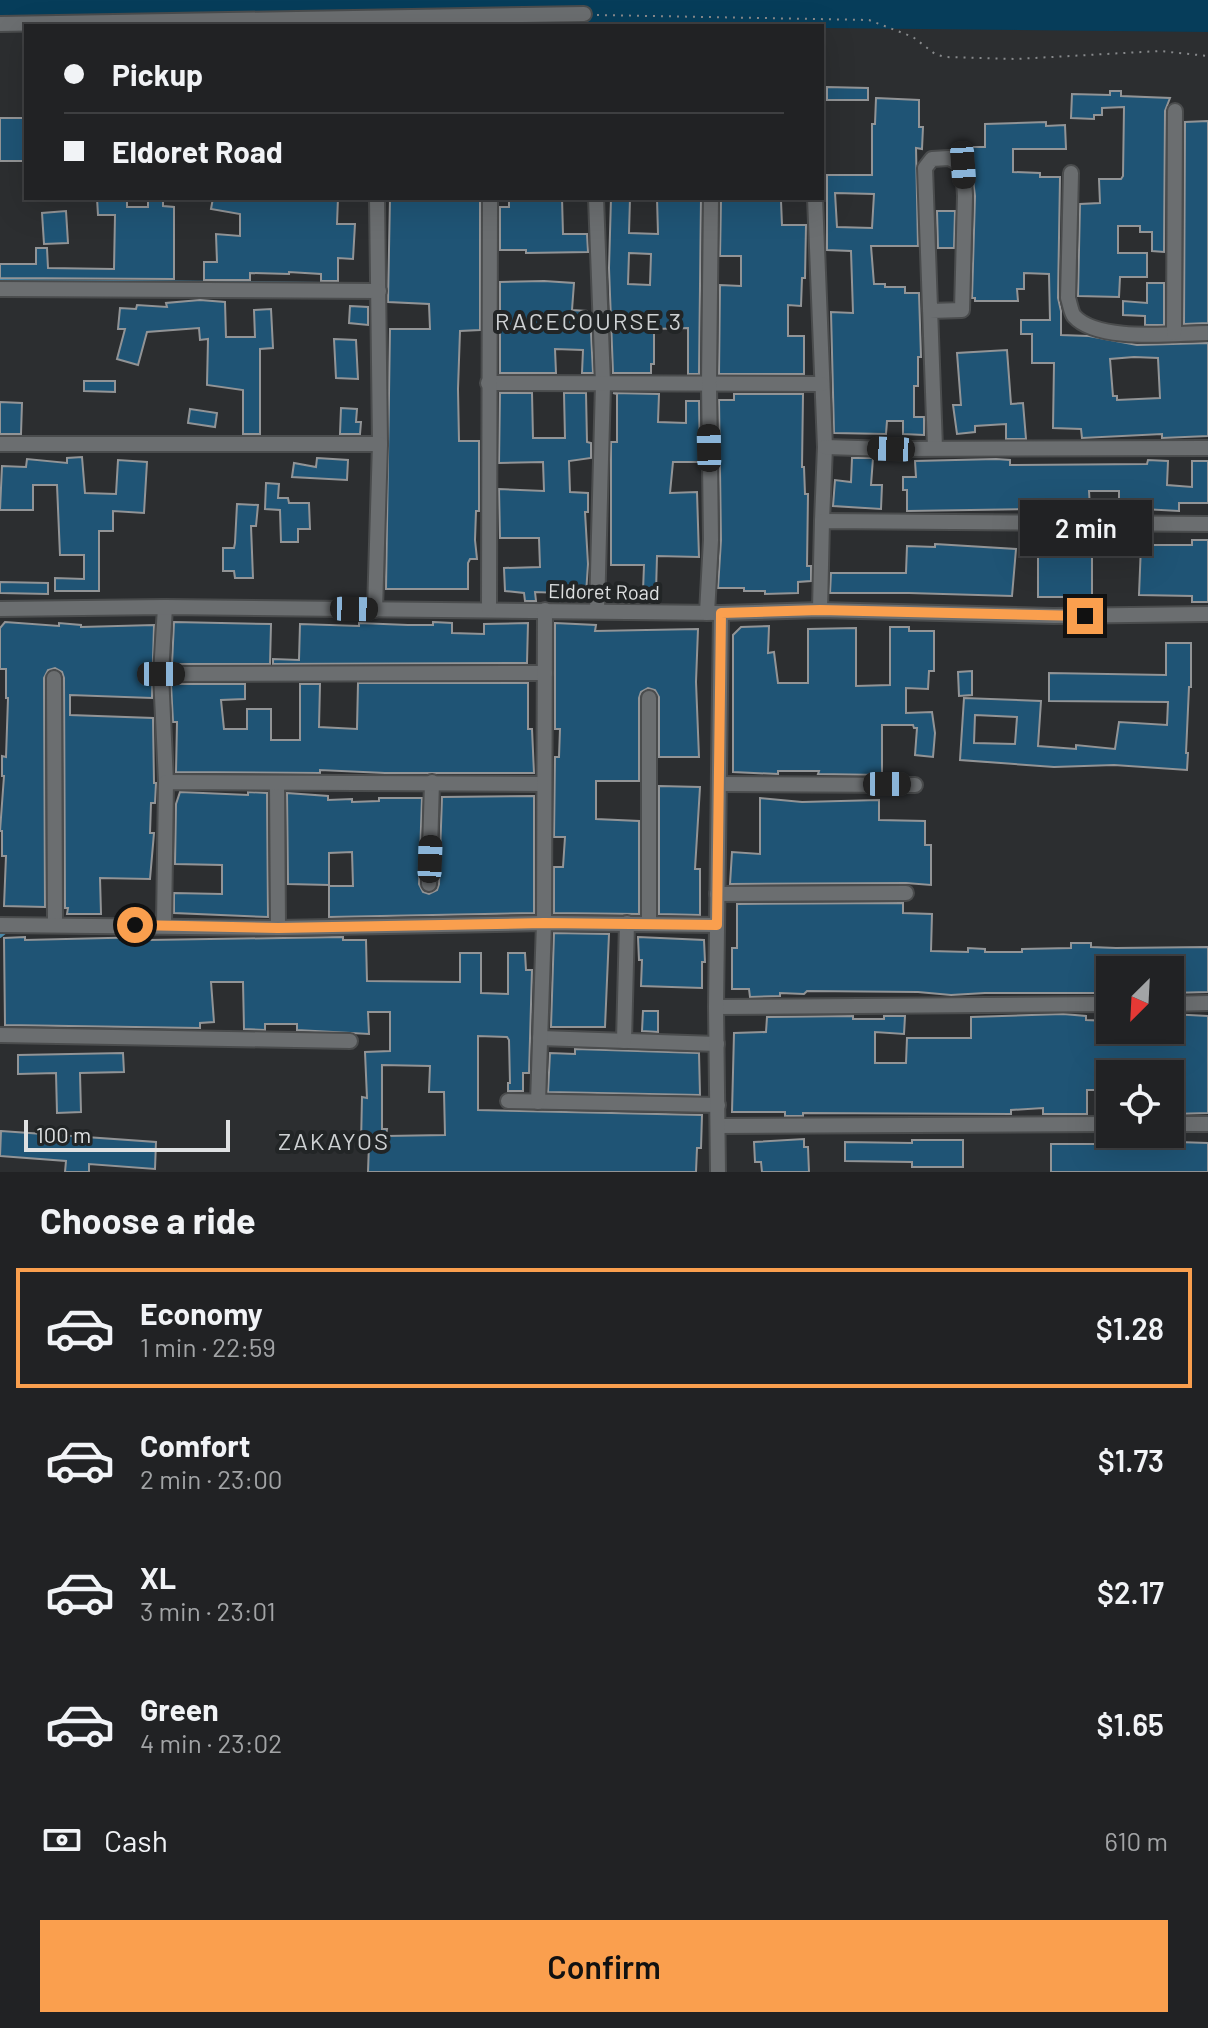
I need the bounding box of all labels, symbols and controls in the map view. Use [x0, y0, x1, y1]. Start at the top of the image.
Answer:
text: Pickup [112, 56, 203, 92]
text: Eldoret Road [112, 133, 283, 169]
car [949, 140, 977, 190]
district label: RACECOURSE 3 [495, 306, 683, 335]
car [697, 424, 721, 472]
car [867, 436, 915, 462]
callout: 2 min [1019, 500, 1151, 556]
text: 2 min [1055, 512, 1117, 543]
street label: Eldoret Road [548, 578, 660, 604]
car [330, 597, 378, 621]
route end [1067, 598, 1103, 634]
car [137, 662, 185, 686]
car [863, 772, 911, 796]
car [417, 835, 443, 883]
route start [117, 907, 153, 943]
north arrow [1096, 956, 1184, 1044]
map controls [1096, 956, 1184, 1148]
button: locate [1096, 1060, 1184, 1148]
scale bar [24, 1116, 230, 1152]
text: 100 m [36, 1121, 91, 1147]
district label: ZAKAYOS [278, 1126, 390, 1155]
text: Choose a ride [40, 1198, 256, 1241]
icon: car [44, 1292, 116, 1364]
text: Economy [140, 1295, 263, 1331]
text: $1.28 [1096, 1310, 1164, 1346]
text: 1 min · 22:59 [140, 1331, 276, 1362]
icon: car [44, 1424, 116, 1496]
text: Comfort [140, 1427, 250, 1463]
text: $1.73 [1098, 1442, 1164, 1478]
text: 2 min · 23:00 [140, 1463, 283, 1494]
icon: car [44, 1556, 116, 1628]
text: XL [140, 1559, 176, 1595]
text: $2.17 [1097, 1574, 1164, 1610]
text: 3 min · 23:01 [140, 1595, 276, 1626]
icon: car [44, 1688, 116, 1760]
text: Green [140, 1691, 219, 1727]
text: $1.65 [1096, 1706, 1164, 1742]
text: 4 min · 23:02 [140, 1727, 282, 1758]
icon: cash [40, 1818, 84, 1862]
text: Cash [104, 1822, 168, 1858]
text: 610 m [1105, 1825, 1168, 1856]
button: Confirm [40, 1920, 1168, 2012]

